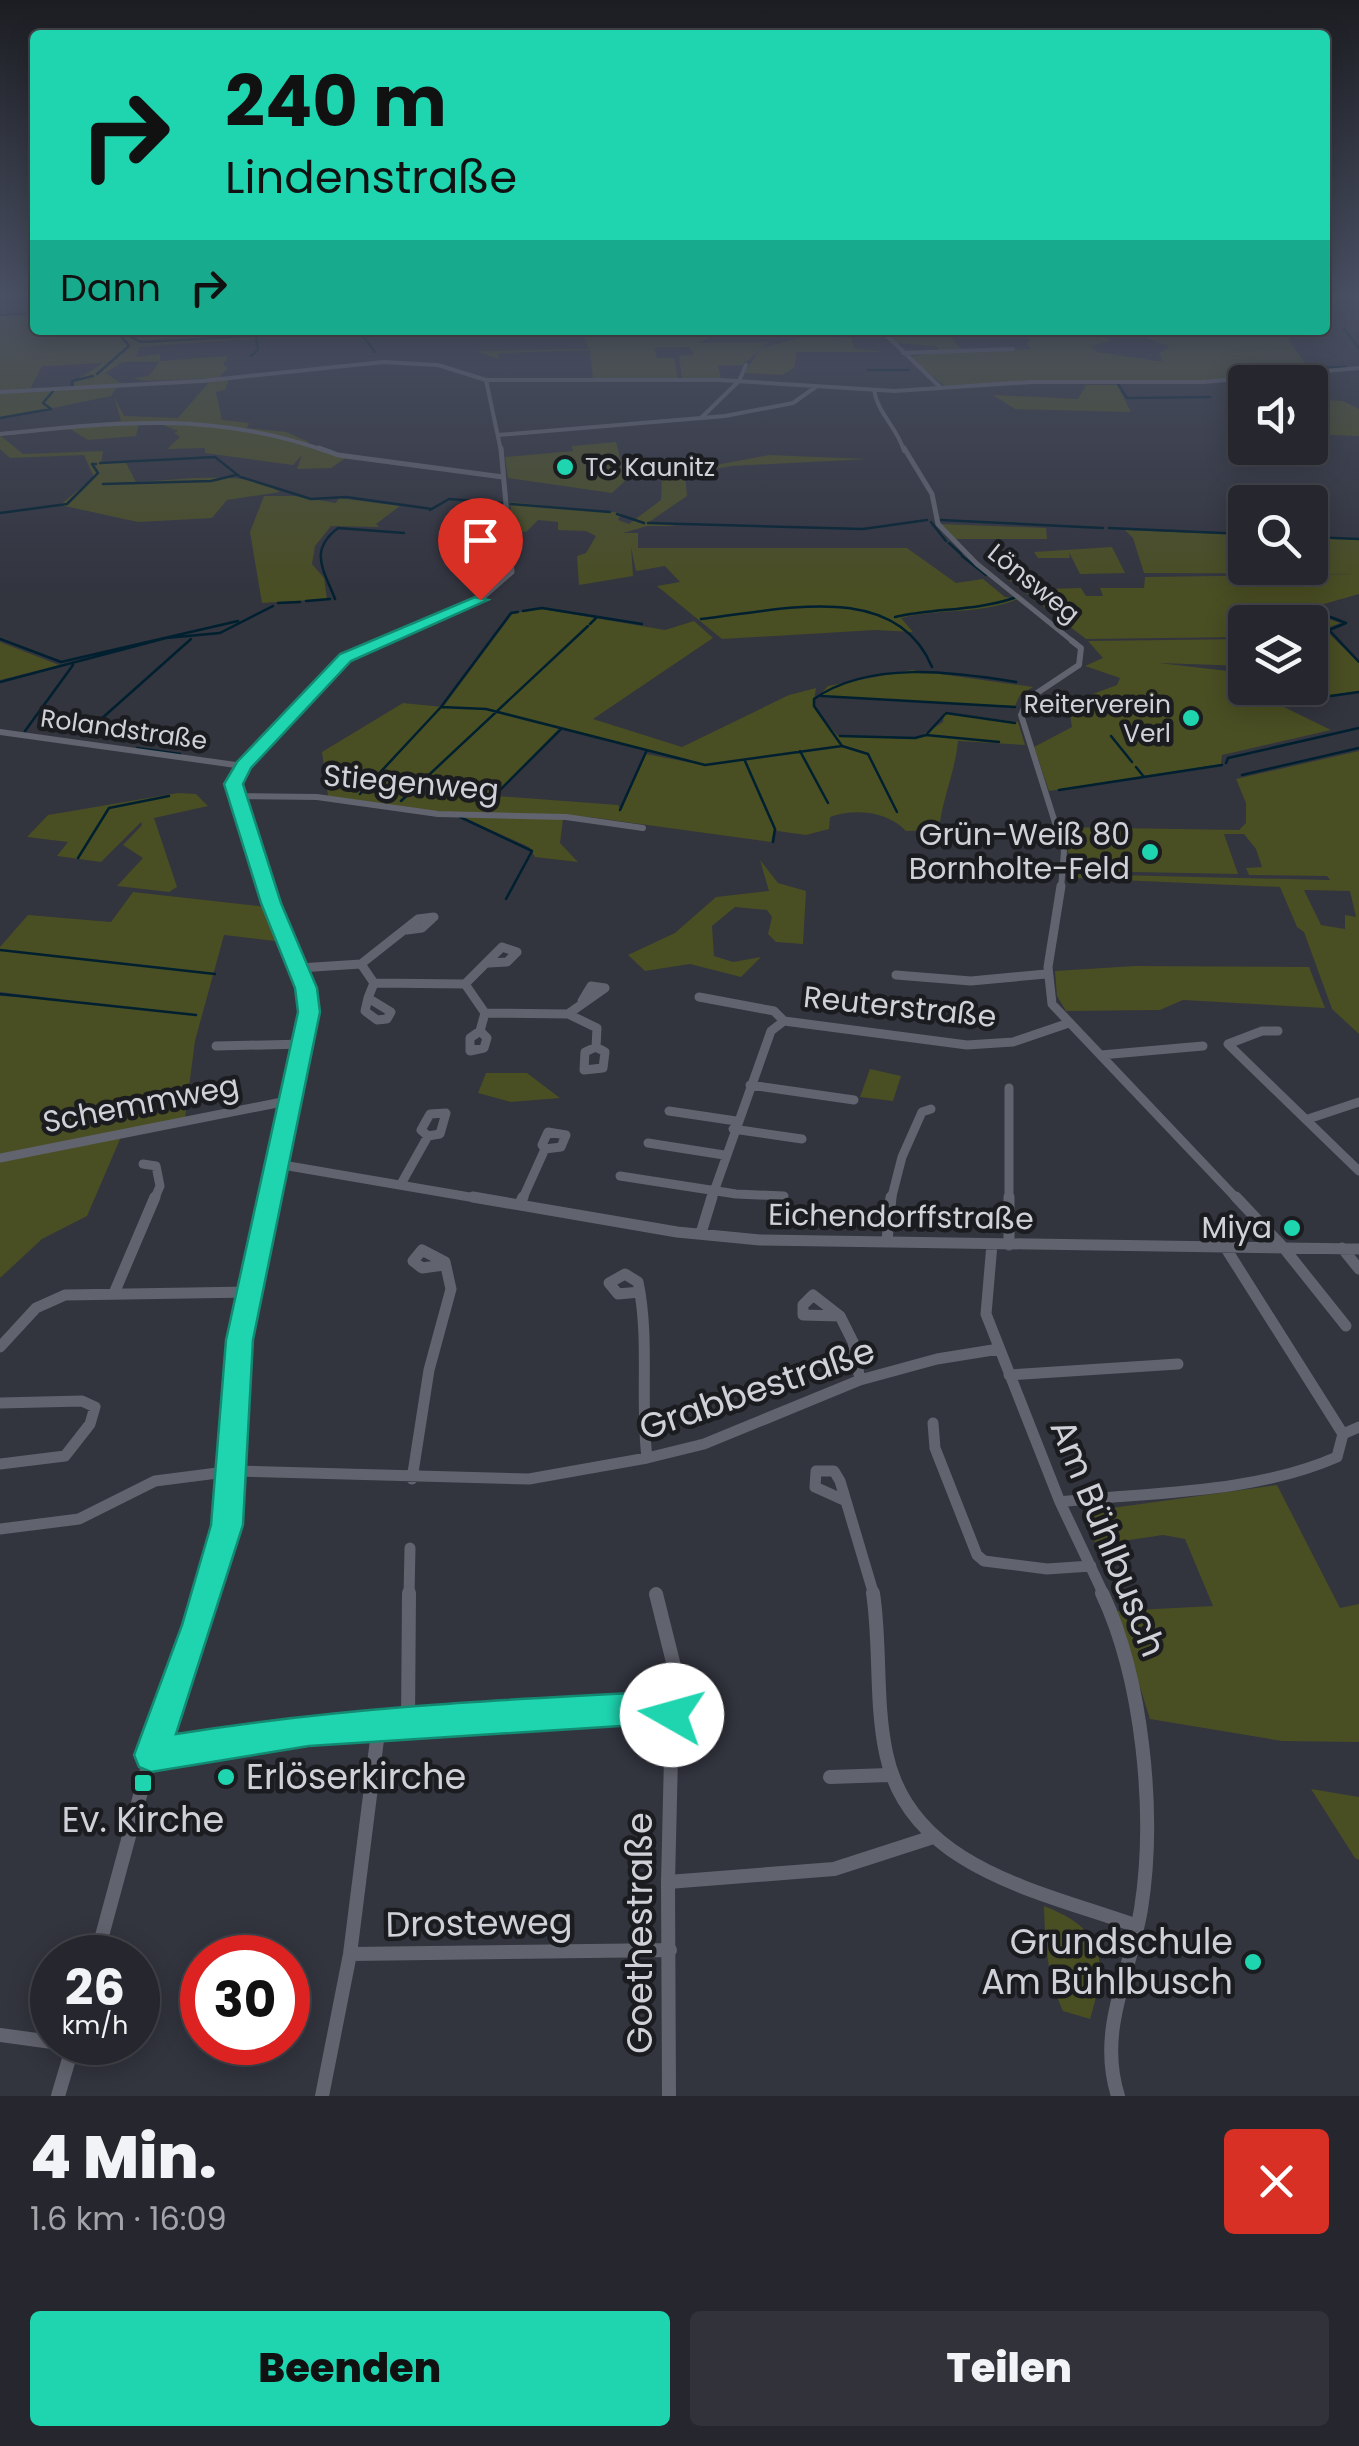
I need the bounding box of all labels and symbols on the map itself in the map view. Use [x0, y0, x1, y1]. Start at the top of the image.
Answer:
place label: TC Kaunitz [585, 450, 715, 485]
marker: TC Kaunitz [554, 456, 576, 478]
pin [438, 498, 523, 601]
street label: Lönsweg [980, 536, 1087, 631]
place label: Reiterverein Verl [1024, 687, 1171, 751]
street label: Rolandstraße [38, 700, 210, 759]
marker: Reiterverein Verl [1180, 707, 1202, 729]
street label: Stiegenweg [321, 753, 501, 812]
place label: Grün-Weiß 80 Bornholte-Feld [909, 813, 1130, 890]
marker: Grün-Weiß 80 Bornholte-Feld [1139, 841, 1161, 863]
street label: Reuterstraße [801, 975, 999, 1038]
street label: Schemmweg [39, 1063, 243, 1144]
street label: Eichendorffstraße [768, 1193, 1034, 1240]
place label: Miya [1202, 1206, 1272, 1249]
marker: Miya [1281, 1217, 1303, 1239]
street label: Grabbestraße [632, 1325, 881, 1452]
street label: Am Bühlbusch [1039, 1412, 1178, 1664]
position arrow [620, 1663, 724, 1767]
place label: Erlöserkirche [246, 1752, 466, 1801]
marker: Erlöserkirche [215, 1766, 237, 1788]
marker: Ev. Kirche [132, 1772, 154, 1794]
place label: Ev. Kirche [62, 1795, 224, 1844]
street label: Goethestraße [615, 1812, 664, 2054]
street label: Drosteweg [385, 1896, 573, 1949]
place label: Grundschule Am Bühlbusch [981, 1917, 1233, 2006]
speed limit sign: 30 [180, 1935, 310, 2065]
marker: Grundschule Am Bühlbusch [1242, 1951, 1264, 1973]

